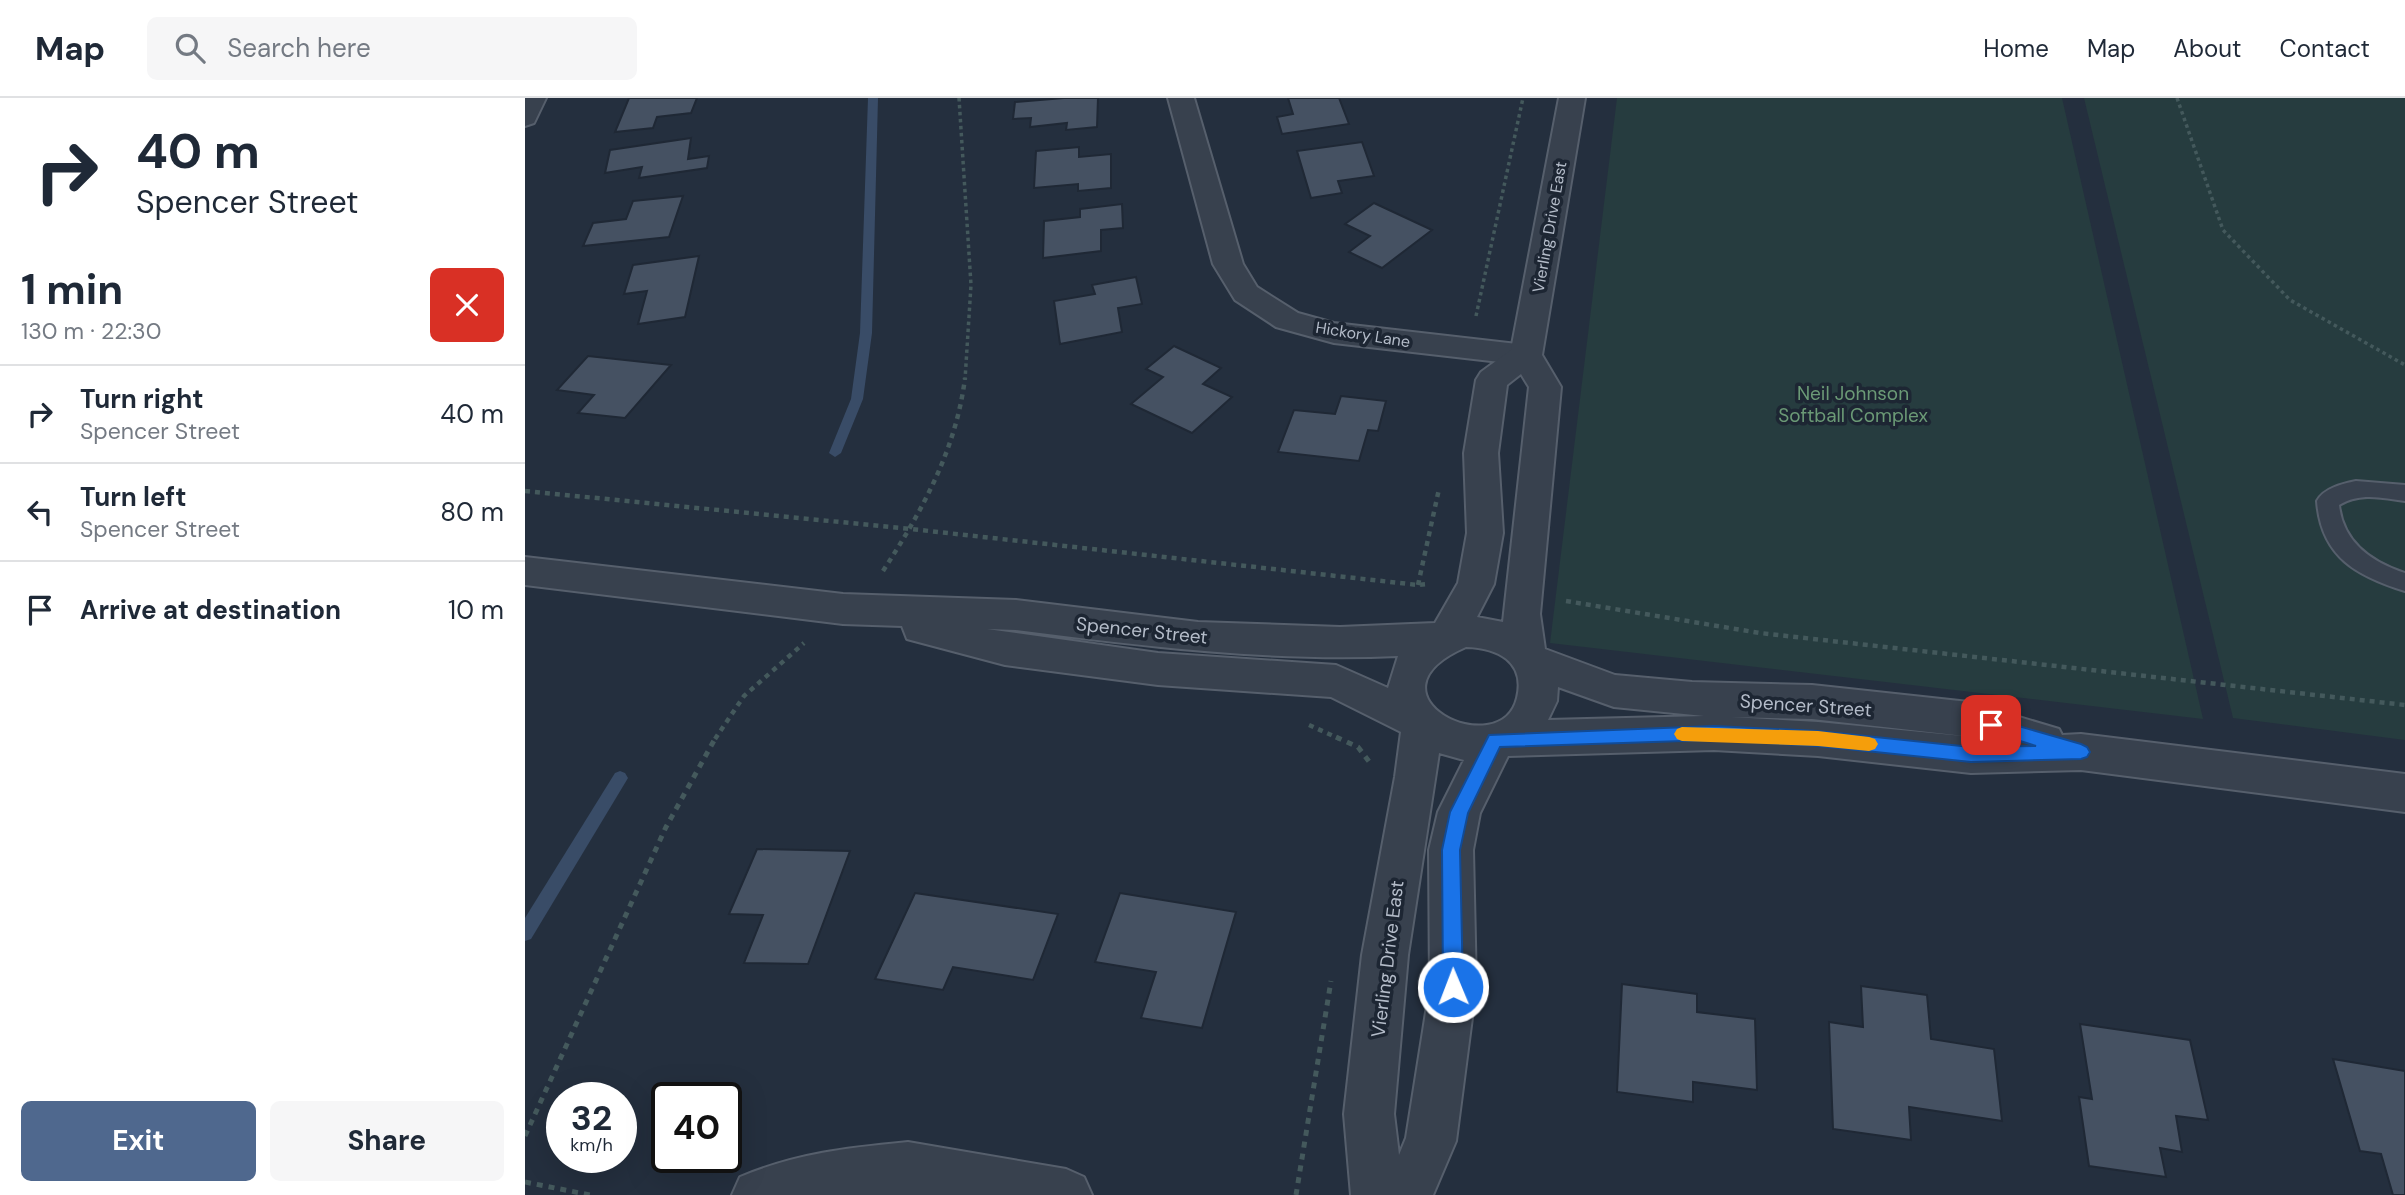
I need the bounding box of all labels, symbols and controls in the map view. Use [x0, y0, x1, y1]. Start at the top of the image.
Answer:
search box [147, 17, 637, 80]
text: Map [35, 27, 105, 70]
icon: search [171, 29, 209, 67]
text: Search here [227, 31, 371, 65]
text: Home [1983, 33, 2049, 64]
text: Map [2087, 33, 2135, 64]
text: About [2173, 33, 2242, 64]
text: Contact [2280, 33, 2370, 64]
text: 40 m [136, 119, 260, 183]
icon: right [21, 126, 112, 217]
street label: Vierling Drive East [1528, 160, 1571, 294]
text: Spencer Street [136, 181, 359, 223]
text: 1 min [21, 262, 123, 317]
button: close [430, 268, 504, 342]
text: 130 m · 22:30 [21, 316, 161, 346]
street label: Hickory Lane [1314, 317, 1412, 352]
park label: Neil Johnson Softball Complex [1778, 381, 1928, 428]
text: Turn right [80, 382, 204, 416]
icon: right [21, 395, 59, 433]
text: 40 m [440, 397, 504, 431]
text: Spencer Street [80, 416, 240, 446]
text: Turn left [80, 480, 187, 514]
icon: left [21, 493, 59, 531]
text: 80 m [440, 495, 504, 529]
text: Spencer Street [80, 514, 240, 544]
icon: arrive [21, 591, 59, 629]
text: Arrive at destination [80, 593, 341, 627]
text: 10 m [448, 593, 504, 627]
street label: Spencer Street [1075, 611, 1209, 650]
street label: Spencer Street [1739, 688, 1873, 723]
pin [1961, 695, 2021, 755]
icon: arrive [1972, 706, 2010, 744]
street label: Vierling Drive East [1365, 879, 1410, 1039]
position arrow [1416, 950, 1490, 1024]
speed limit sign: 40 [651, 1082, 742, 1173]
text: 32 [571, 1095, 612, 1141]
button: Exit [21, 1101, 256, 1181]
button: Share [270, 1101, 504, 1181]
text: km/h [570, 1133, 613, 1157]

